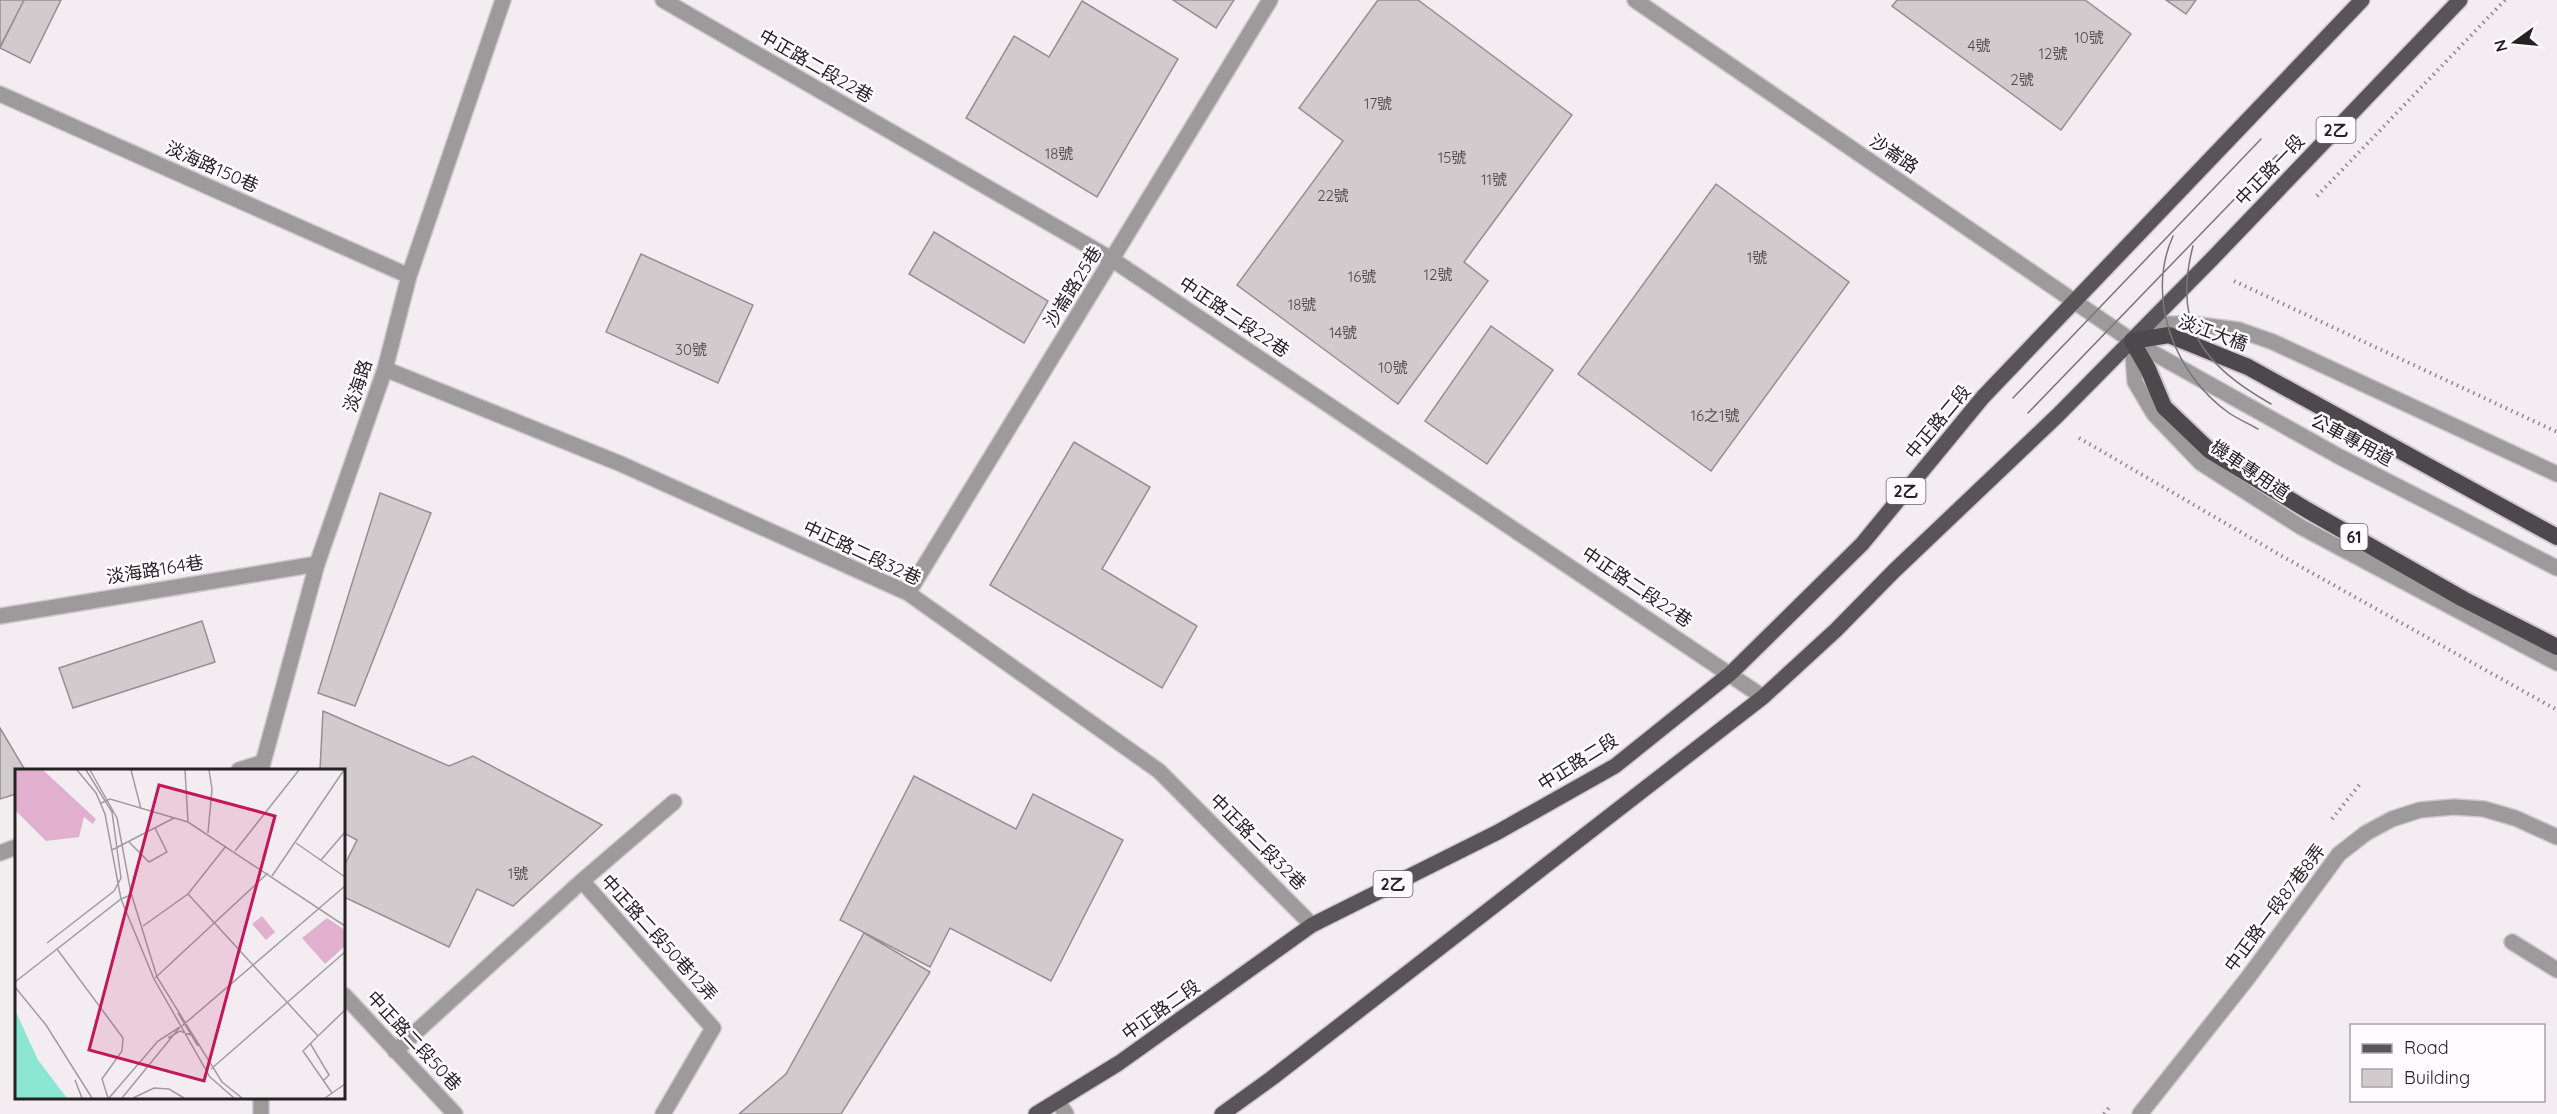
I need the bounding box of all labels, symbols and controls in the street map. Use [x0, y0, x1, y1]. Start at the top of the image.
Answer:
north arrow [2485, 12, 2545, 72]
street label: 中正路二段22巷 [755, 24, 877, 108]
house number: 10號 [2074, 28, 2104, 47]
house number: 4號 [1968, 36, 1990, 55]
text: N [2489, 38, 2512, 54]
house number: 12號 [2039, 44, 2067, 63]
house number: 2號 [2010, 70, 2034, 89]
house number: 17號 [1364, 94, 1392, 113]
road number: 2乙 [2316, 117, 2356, 143]
street label: 沙崙路 [1865, 129, 1923, 178]
street label: 中正路一段 [2230, 129, 2309, 210]
street label: 淡海路150巷 [162, 136, 262, 197]
house number: 18號 [1045, 144, 1073, 163]
house number: 15號 [1438, 148, 1466, 167]
house number: 11號 [1481, 170, 1507, 189]
house number: 22號 [1317, 186, 1349, 205]
street label: 沙崙路25巷 [1039, 242, 1107, 332]
house number: 1號 [1747, 248, 1767, 267]
house number: 12號 [1424, 265, 1452, 284]
house number: 16號 [1348, 267, 1376, 286]
street label: 中正路二段22巷 [1175, 271, 1294, 362]
house number: 18號 [1288, 295, 1316, 314]
street label: 淡江大橋 [2175, 309, 2251, 356]
house number: 14號 [1329, 323, 1357, 342]
house number: 30號 [675, 340, 707, 359]
street label: 淡海路 [338, 357, 377, 415]
house number: 10號 [1378, 358, 1408, 377]
street label: 中正路二段 [1900, 380, 1975, 464]
house number: 16之1號 [1690, 406, 1740, 425]
street label: 公車專用道 [2307, 408, 2397, 471]
street label: 機車專用道 [2207, 435, 2294, 504]
road number: 2乙 [1886, 478, 1926, 504]
street label: 中正路二段32巷 [800, 515, 925, 590]
road number: 61 [2340, 524, 2368, 550]
street label: 中正路二段22巷 [1578, 541, 1697, 632]
street label: 淡海路164巷 [105, 550, 205, 589]
street label: 中正路二段 [1533, 728, 1622, 795]
inset map [15, 769, 345, 1099]
street label: 中正路二段32巷 [1205, 788, 1312, 895]
street label: 中正路一段87巷8弄 [2219, 839, 2330, 976]
house number: 1號 [508, 864, 528, 883]
street label: 中正路二段50巷12弄 [596, 869, 723, 1006]
road number: 2乙 [1374, 871, 1412, 897]
street label: 中正路二段 [1117, 974, 1204, 1045]
street label: 中正路二段50巷 [362, 986, 467, 1096]
legend [2350, 1024, 2545, 1102]
text: Road [2404, 1036, 2449, 1059]
text: Building [2404, 1066, 2470, 1089]

